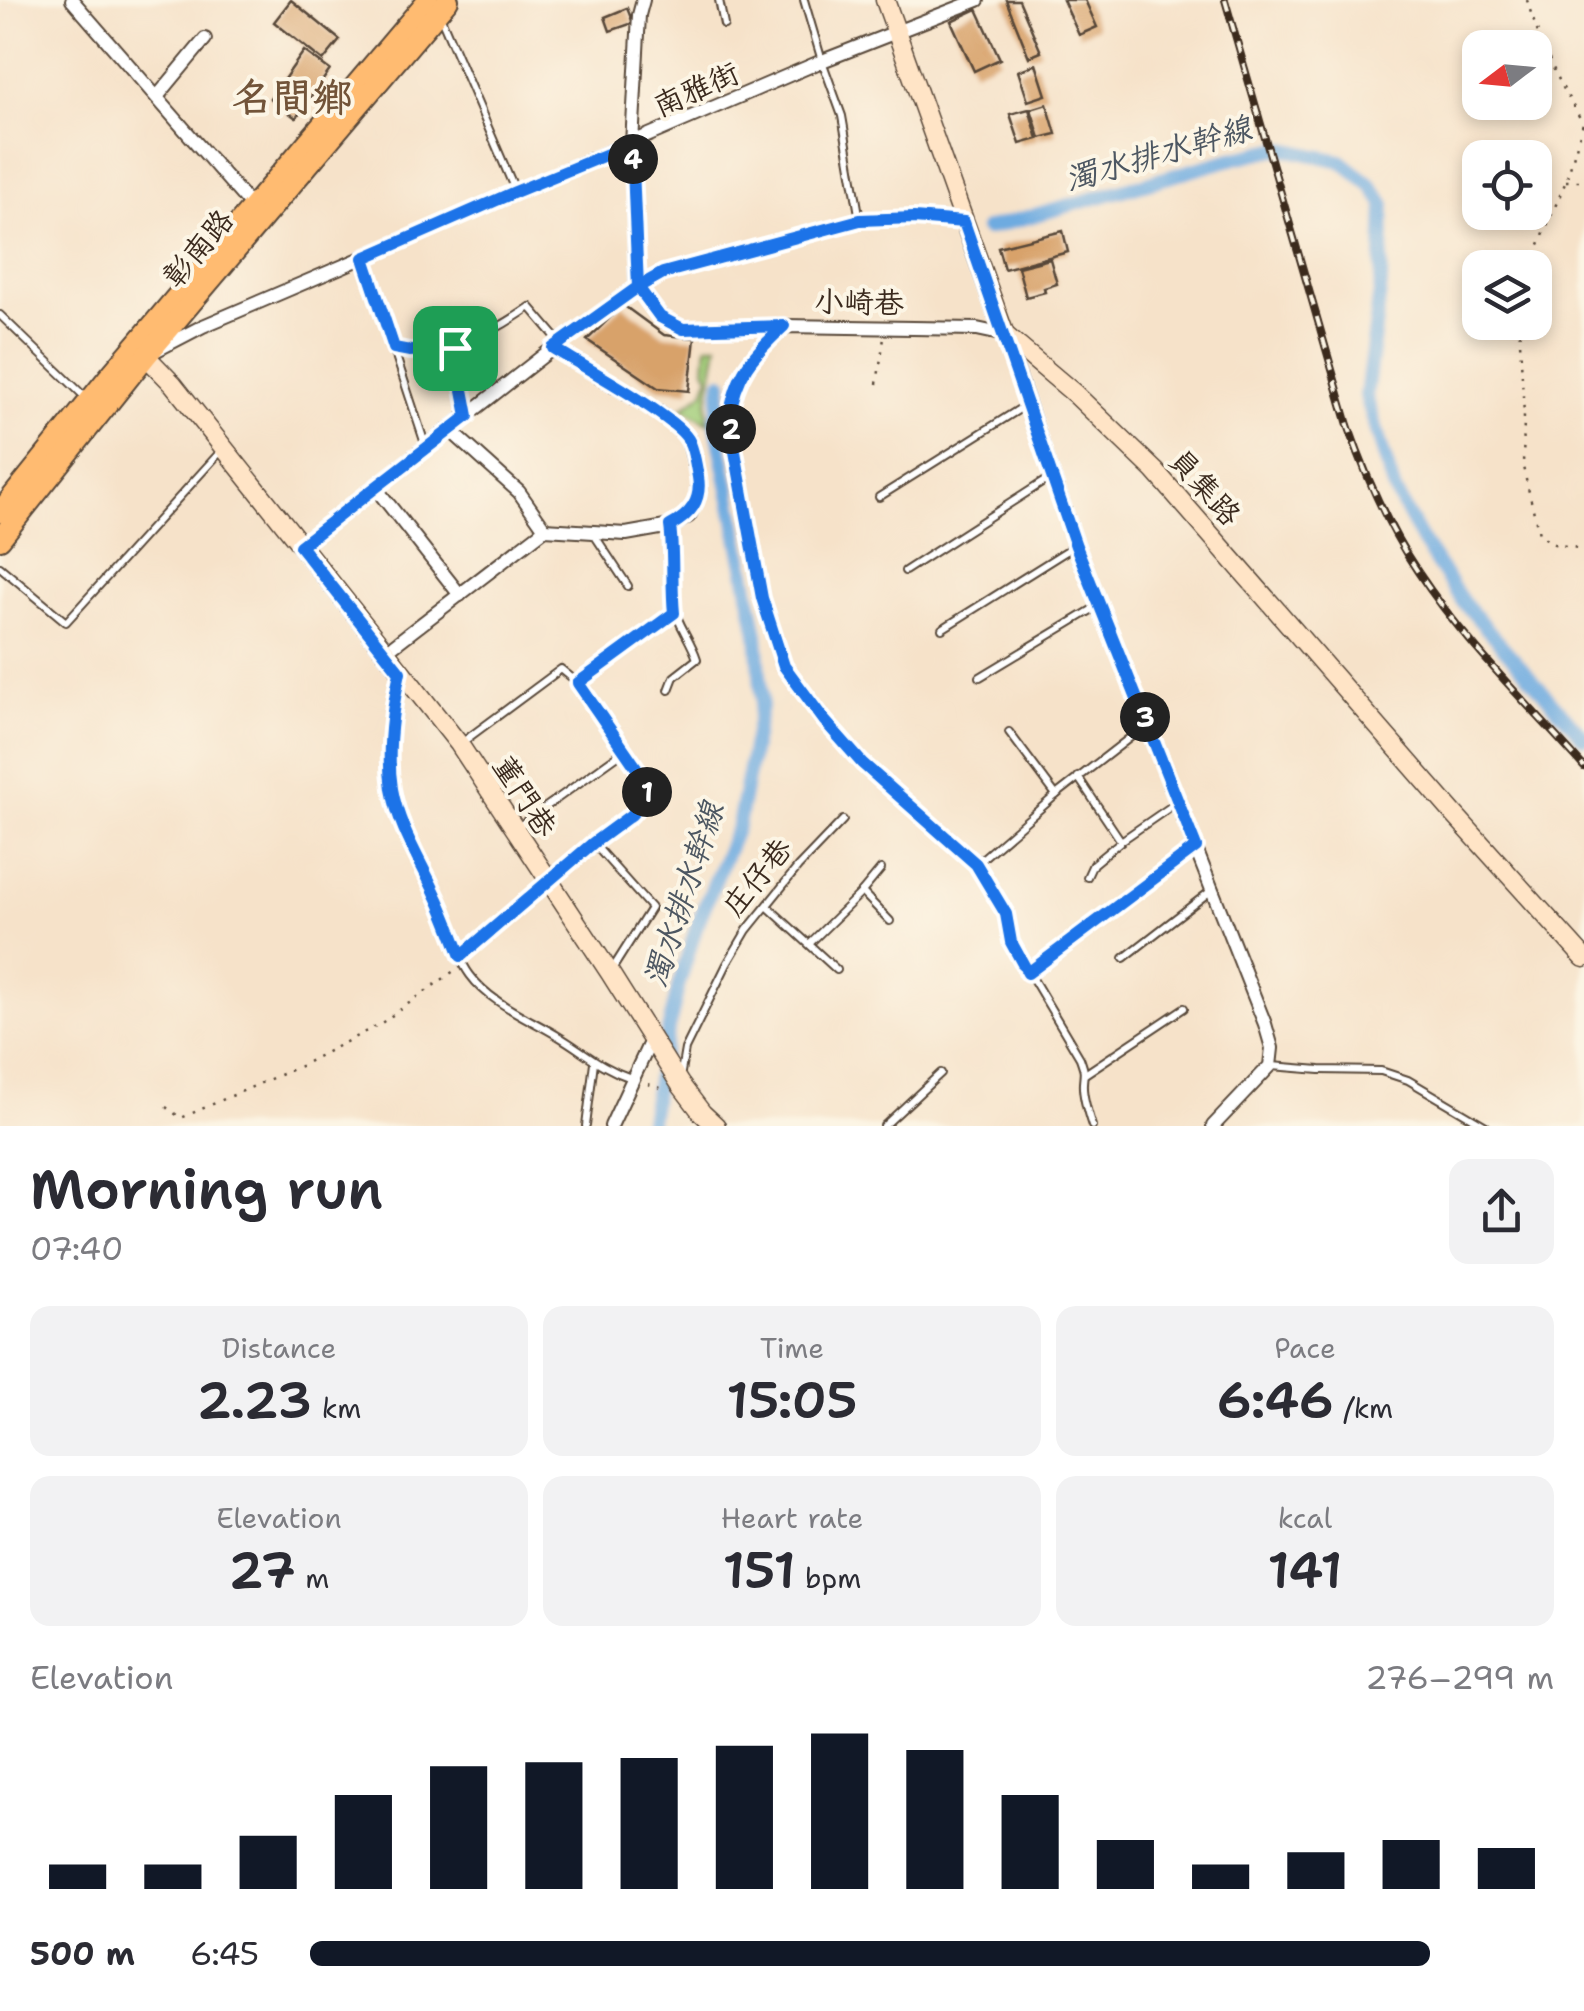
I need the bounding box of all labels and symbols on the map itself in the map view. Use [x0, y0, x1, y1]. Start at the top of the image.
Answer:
north arrow [1462, 30, 1552, 120]
street label: 南雅街 [647, 52, 745, 126]
district label: 名間鄉 [232, 70, 352, 124]
water label: 濁水排水幹線 [1060, 105, 1258, 200]
pin: 4 [608, 134, 658, 184]
street label: 彰南路 [153, 200, 243, 296]
street label: 小崎巷 [814, 281, 904, 323]
pin [413, 306, 498, 391]
pin: 2 [706, 404, 756, 454]
street label: 員集路 [1160, 440, 1250, 534]
pin: 3 [1120, 692, 1170, 742]
street label: 董門巷 [483, 747, 567, 845]
pin: 1 [622, 767, 672, 817]
water label: 濁水排水幹線 [633, 794, 734, 992]
street label: 庄仔巷 [713, 829, 801, 925]

